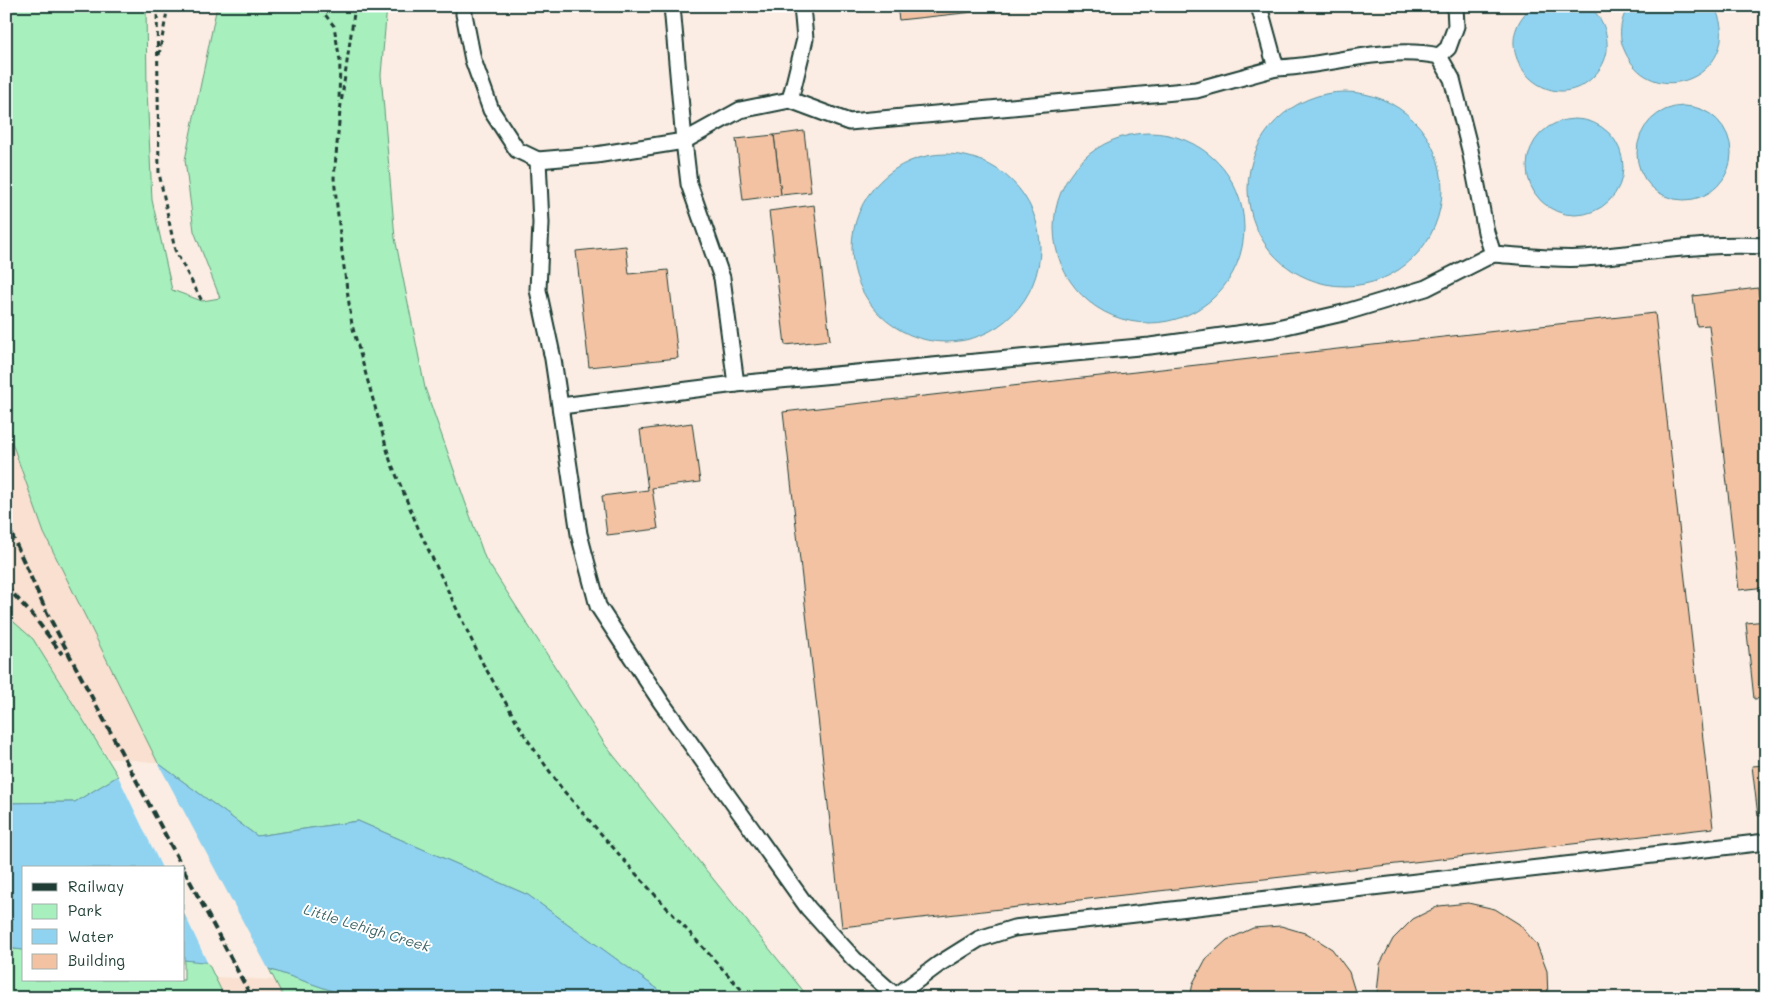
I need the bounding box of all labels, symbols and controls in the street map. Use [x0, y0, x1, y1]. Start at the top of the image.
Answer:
legend [22, 866, 185, 982]
text: Railway [68, 876, 124, 896]
water label: Little Lehigh Creek [302, 899, 433, 956]
text: Park [68, 900, 102, 920]
text: Water [68, 926, 114, 946]
text: Building [68, 950, 125, 970]

